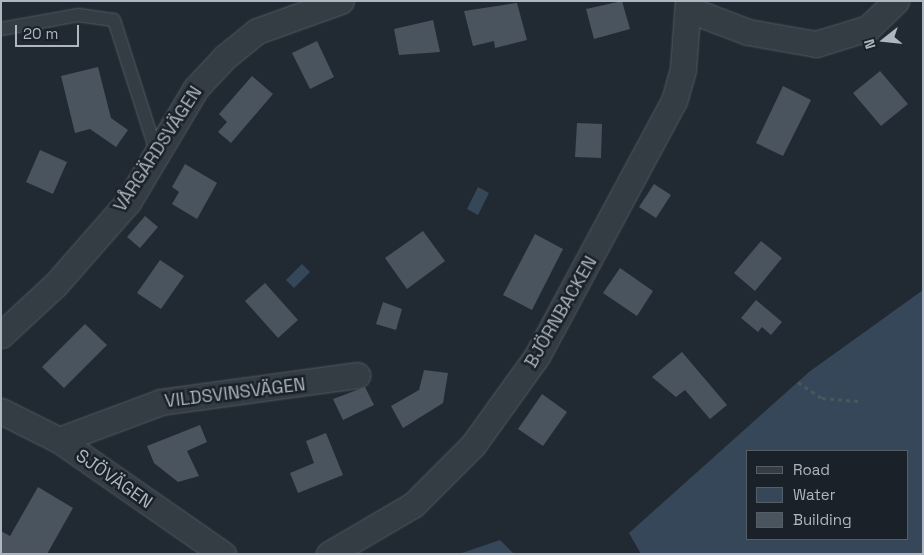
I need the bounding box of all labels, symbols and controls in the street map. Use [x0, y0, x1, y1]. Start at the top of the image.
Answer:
scale bar [18, 15, 81, 47]
north arrow [859, 15, 909, 65]
text: 20 m [23, 24, 58, 43]
text: N [860, 37, 880, 51]
street label: VÅRGÄRDSVÄGEN [109, 82, 207, 216]
street label: BJÖRNBACKEN [520, 252, 602, 372]
street label: VILDSVINSVÄGEN [163, 374, 307, 412]
street label: SJÖVÄGEN [72, 445, 156, 513]
legend [746, 450, 909, 540]
text: Road [793, 460, 830, 479]
text: Water [793, 485, 835, 504]
text: Building [793, 510, 852, 529]

